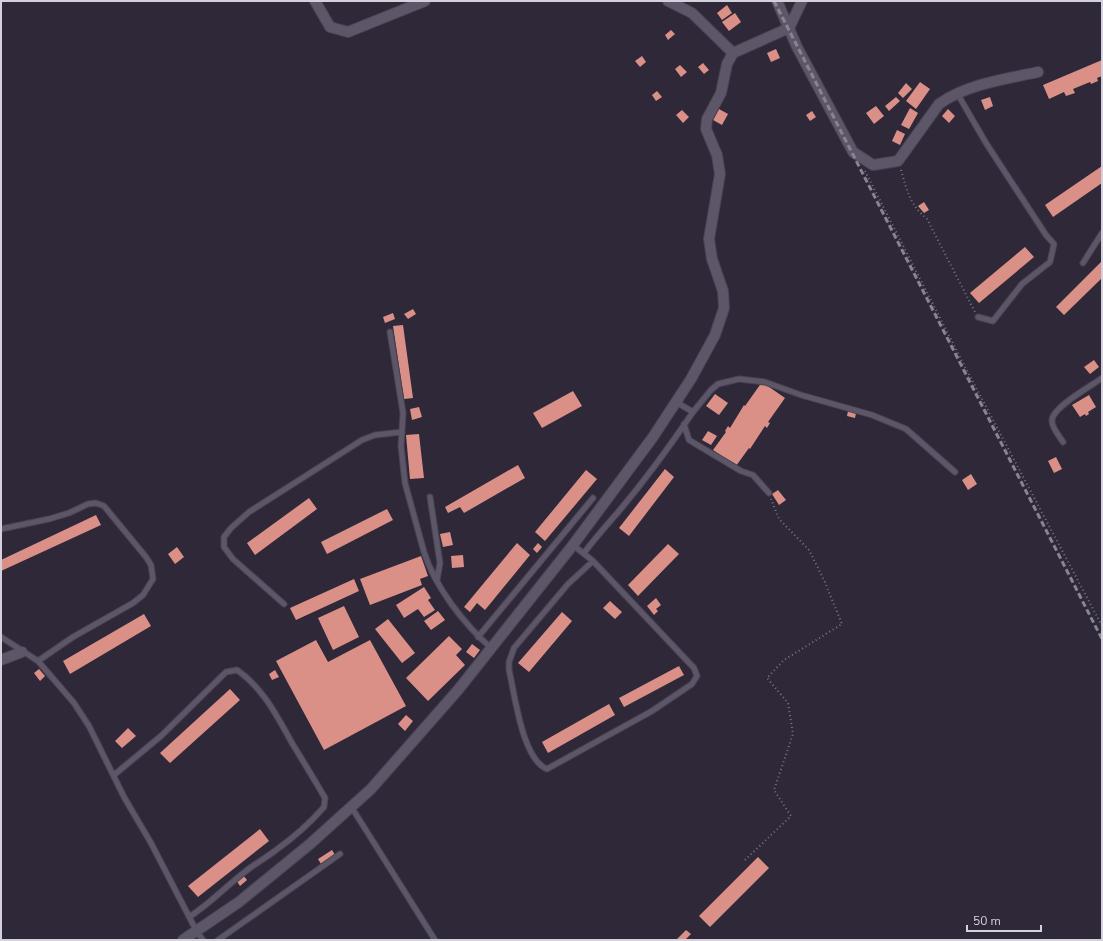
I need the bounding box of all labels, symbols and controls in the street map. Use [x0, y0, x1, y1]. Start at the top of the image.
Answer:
scale bar [967, 907, 1041, 933]
text: 50 m [973, 913, 1001, 929]

